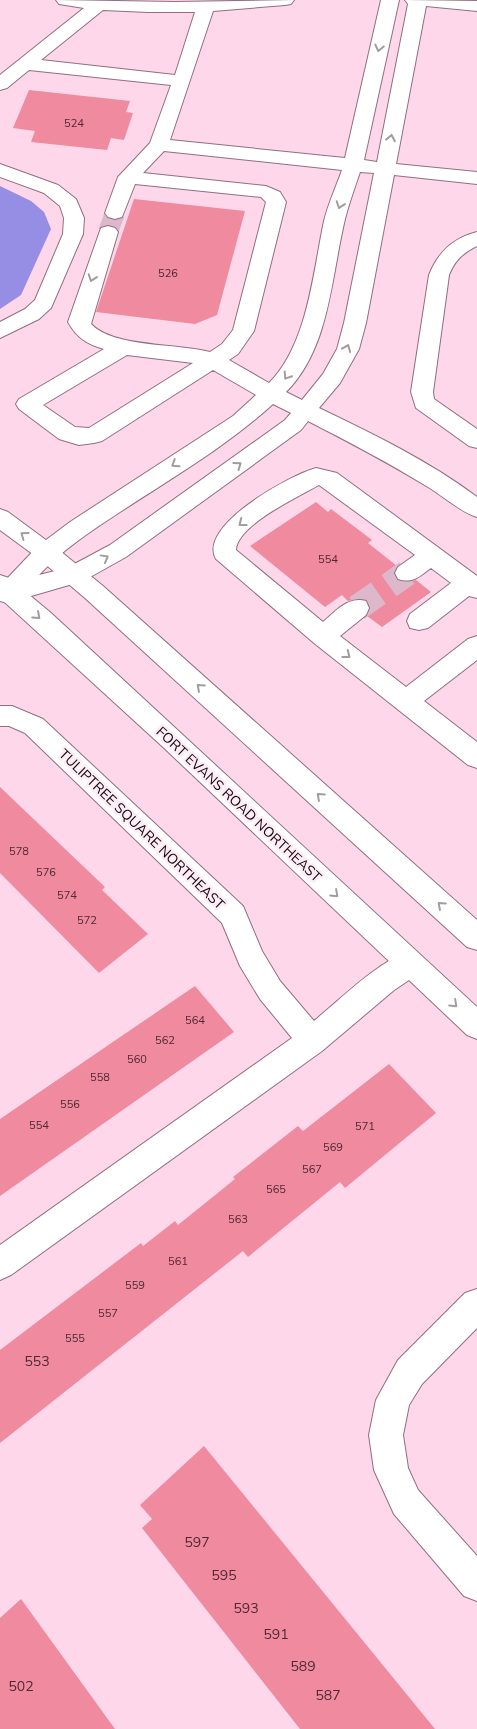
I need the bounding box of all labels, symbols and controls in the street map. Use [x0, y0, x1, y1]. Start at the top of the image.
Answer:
one-way arrow [375, 43, 385, 52]
house number: 524 [64, 116, 84, 130]
one-way arrow [385, 134, 396, 142]
one-way arrow [335, 200, 345, 209]
house number: 526 [158, 266, 178, 280]
one-way arrow [88, 274, 98, 282]
one-way arrow [340, 344, 351, 353]
one-way arrow [284, 370, 293, 379]
one-way arrow [172, 458, 181, 467]
one-way arrow [232, 462, 242, 471]
one-way arrow [239, 518, 248, 526]
one-way arrow [20, 532, 29, 541]
house number: 554 [318, 552, 338, 566]
one-way arrow [100, 555, 109, 565]
one-way arrow [31, 610, 40, 619]
one-way arrow [341, 649, 351, 658]
one-way arrow [196, 684, 205, 693]
street label: FORT EVANS ROAD NORTHEAST [152, 722, 326, 886]
street label: TULIPTREE SQUARE NORTHEAST [55, 745, 229, 914]
one-way arrow [317, 793, 326, 802]
house number: 578 [9, 844, 29, 858]
house number: 576 [36, 865, 56, 879]
house number: 574 [57, 888, 77, 902]
one-way arrow [329, 888, 338, 897]
one-way arrow [437, 902, 446, 911]
house number: 572 [77, 913, 97, 927]
one-way arrow [448, 999, 457, 1008]
house number: 564 [185, 1013, 205, 1027]
house number: 562 [155, 1033, 175, 1047]
house number: 560 [127, 1052, 147, 1066]
house number: 558 [90, 1070, 110, 1084]
house number: 556 [60, 1097, 80, 1111]
house number: 554 [29, 1118, 49, 1132]
house number: 571 [355, 1119, 375, 1133]
house number: 569 [323, 1140, 343, 1154]
house number: 567 [302, 1162, 322, 1176]
house number: 565 [266, 1182, 286, 1196]
house number: 563 [228, 1212, 248, 1226]
house number: 561 [168, 1254, 188, 1268]
house number: 559 [125, 1278, 145, 1292]
house number: 557 [98, 1306, 118, 1320]
house number: 555 [65, 1331, 85, 1345]
house number: 553 [24, 1352, 50, 1370]
house number: 597 [184, 1533, 210, 1551]
house number: 595 [211, 1566, 237, 1584]
house number: 593 [233, 1599, 259, 1617]
house number: 591 [263, 1625, 289, 1643]
house number: 589 [290, 1657, 316, 1675]
house number: 502 [8, 1677, 34, 1695]
house number: 587 [315, 1686, 341, 1704]

